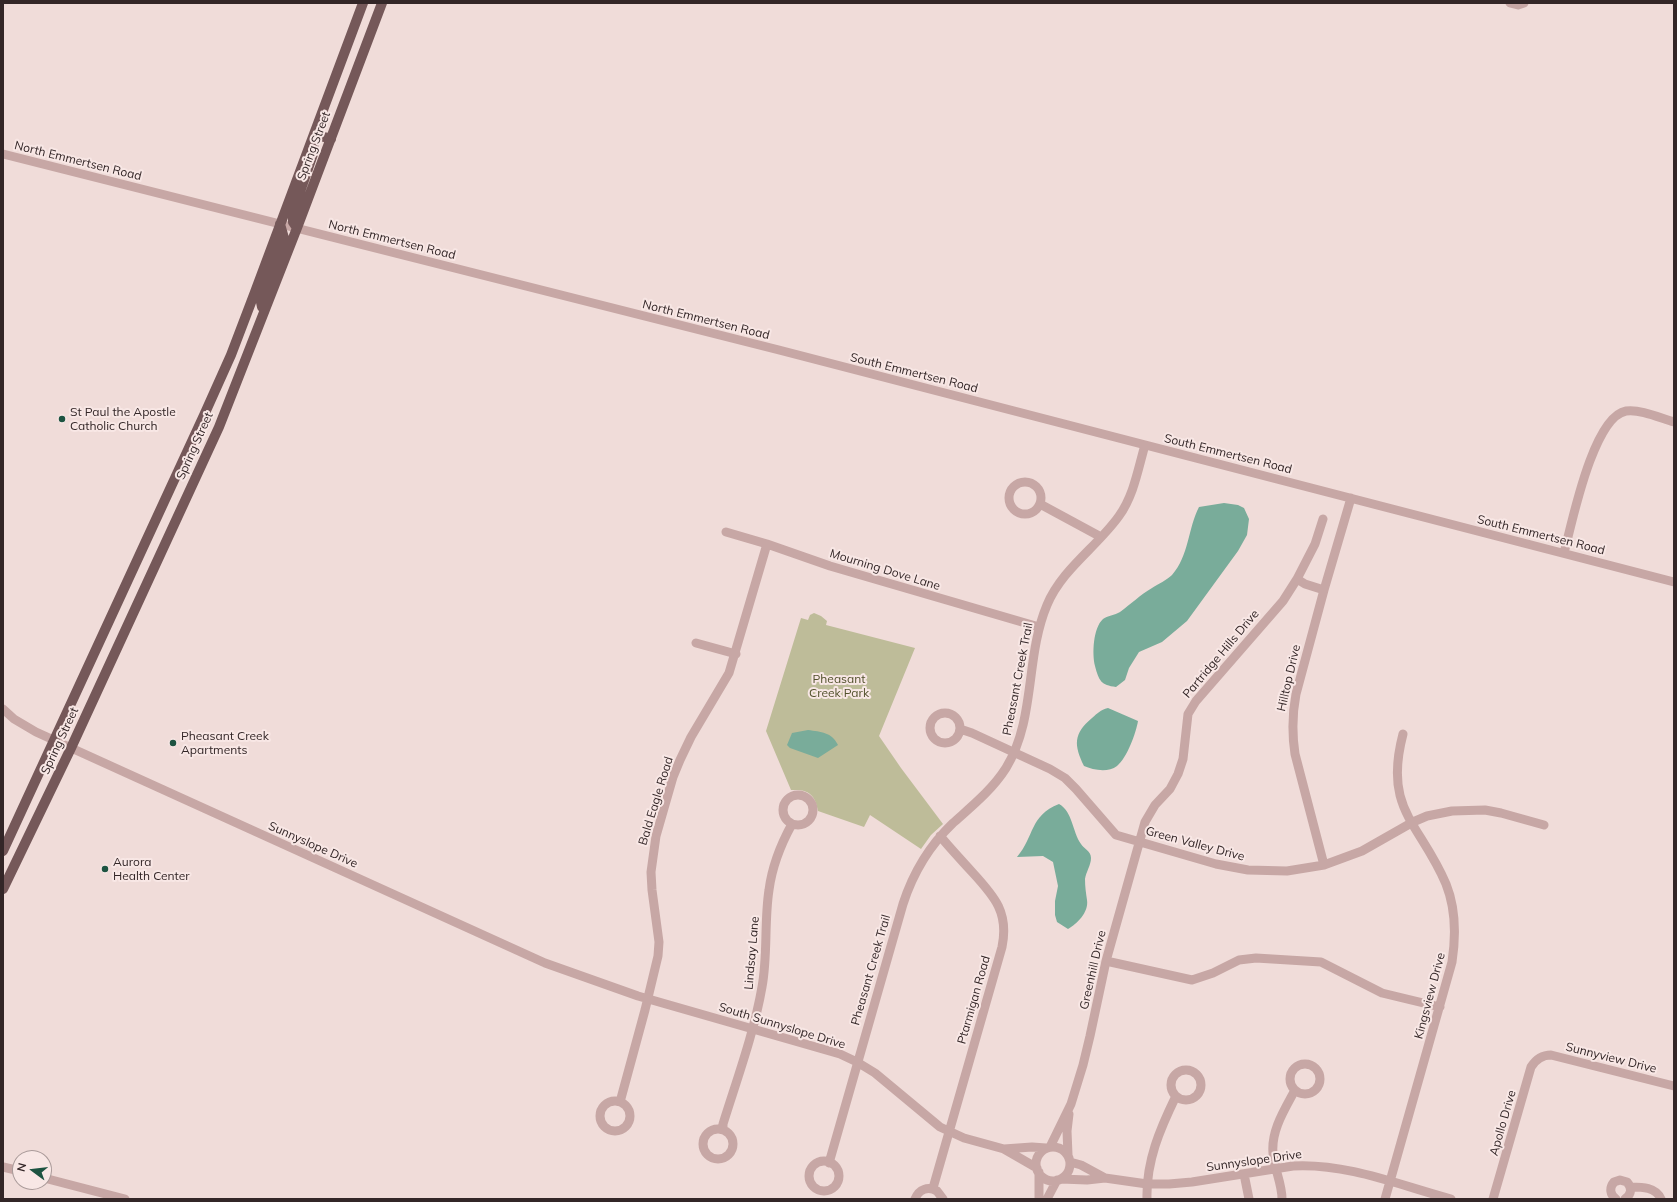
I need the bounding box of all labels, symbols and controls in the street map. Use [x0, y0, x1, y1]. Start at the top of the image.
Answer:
street label: Spring Street [294, 110, 334, 182]
street label: North Emmertsen Road [13, 138, 143, 184]
street label: North Emmertsen Road [327, 217, 457, 263]
street label: North Emmertsen Road [641, 297, 771, 343]
street label: South Emmertsen Road [849, 350, 979, 396]
place label: St Paul the Apostle Catholic Church [70, 405, 176, 433]
street label: Spring Street [174, 410, 216, 482]
marker: St Paul the Apostle Catholic Church [57, 414, 67, 424]
street label: South Emmertsen Road [1163, 431, 1293, 477]
street label: South Emmertsen Road [1476, 512, 1606, 558]
street label: Mourning Dove Lane [828, 546, 942, 594]
street label: Partridge Hills Drive [1180, 607, 1262, 701]
street label: Pheasant Creek Trail [1000, 621, 1036, 737]
street label: Hilltop Drive [1274, 643, 1304, 713]
park label: Pheasant Creek Park [809, 672, 869, 700]
street label: Spring Street [38, 705, 82, 777]
place label: Pheasant Creek Apartments [181, 729, 269, 757]
marker: Pheasant Creek Apartments [168, 738, 178, 748]
street label: Bald Eagle Road [636, 755, 676, 847]
street label: Sunnyslope Drive [266, 819, 360, 871]
street label: Green Valley Drive [1144, 824, 1246, 864]
place label: Aurora Health Center [113, 855, 190, 883]
marker: Aurora Health Center [100, 864, 110, 874]
street label: Pheasant Creek Trail [848, 913, 894, 1027]
street label: Lindsay Lane [742, 916, 762, 990]
street label: Greenhill Drive [1077, 929, 1109, 1011]
street label: Kingsview Drive [1412, 951, 1448, 1041]
street label: Ptarmigan Road [955, 954, 993, 1046]
street label: South Sunnyslope Drive [717, 1000, 847, 1052]
street label: Sunnyview Drive [1564, 1040, 1658, 1076]
street label: Apollo Drive [1487, 1089, 1519, 1157]
street label: Sunnyslope Drive [1205, 1147, 1303, 1175]
north arrow [12, 1150, 52, 1190]
text: N [14, 1161, 29, 1173]

